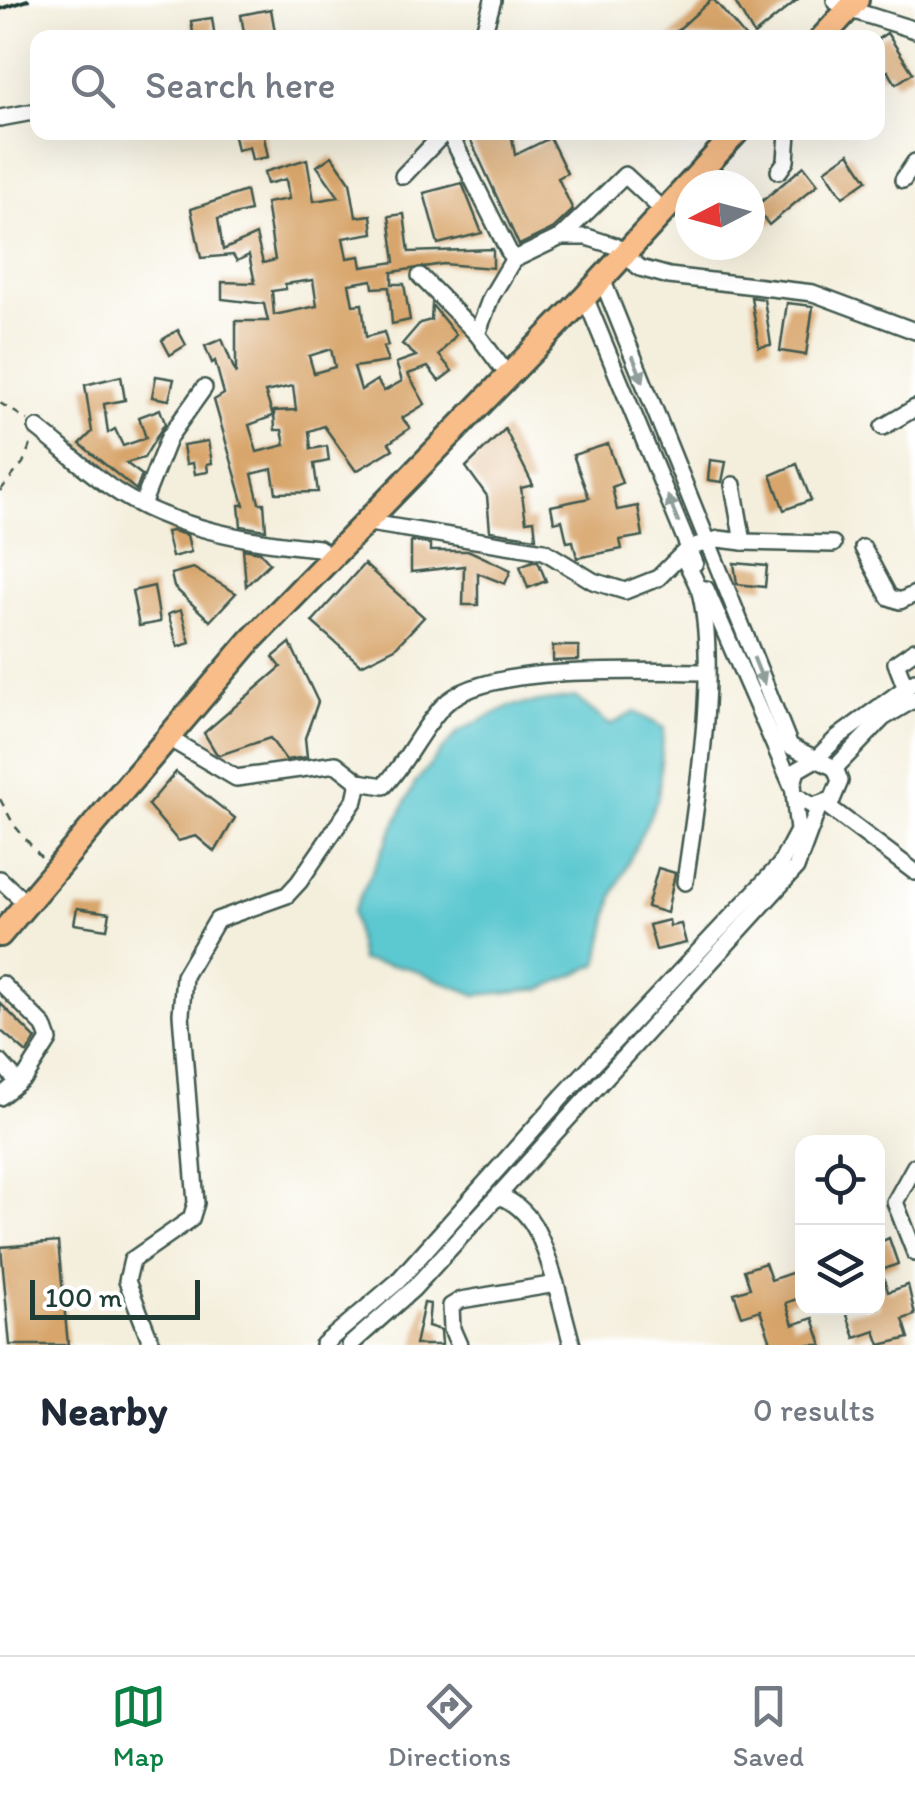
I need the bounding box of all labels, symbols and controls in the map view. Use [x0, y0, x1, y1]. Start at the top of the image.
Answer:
search box [30, 30, 885, 140]
icon: search [65, 58, 120, 113]
text: Search here [145, 62, 336, 108]
north arrow [675, 170, 765, 260]
one-way arrow [630, 355, 646, 385]
one-way arrow [665, 494, 681, 524]
one-way arrow [751, 656, 767, 686]
map controls [795, 1135, 885, 1315]
button: locate [795, 1135, 885, 1225]
button: layers [795, 1225, 885, 1315]
scale bar [30, 1275, 200, 1320]
text: 100 m [45, 1280, 122, 1314]
text: Nearby [40, 1385, 167, 1436]
text: 0 results [753, 1391, 875, 1429]
tab: Map [111, 1679, 166, 1773]
tab: Directions [388, 1679, 511, 1773]
tab: Saved [733, 1679, 804, 1773]

